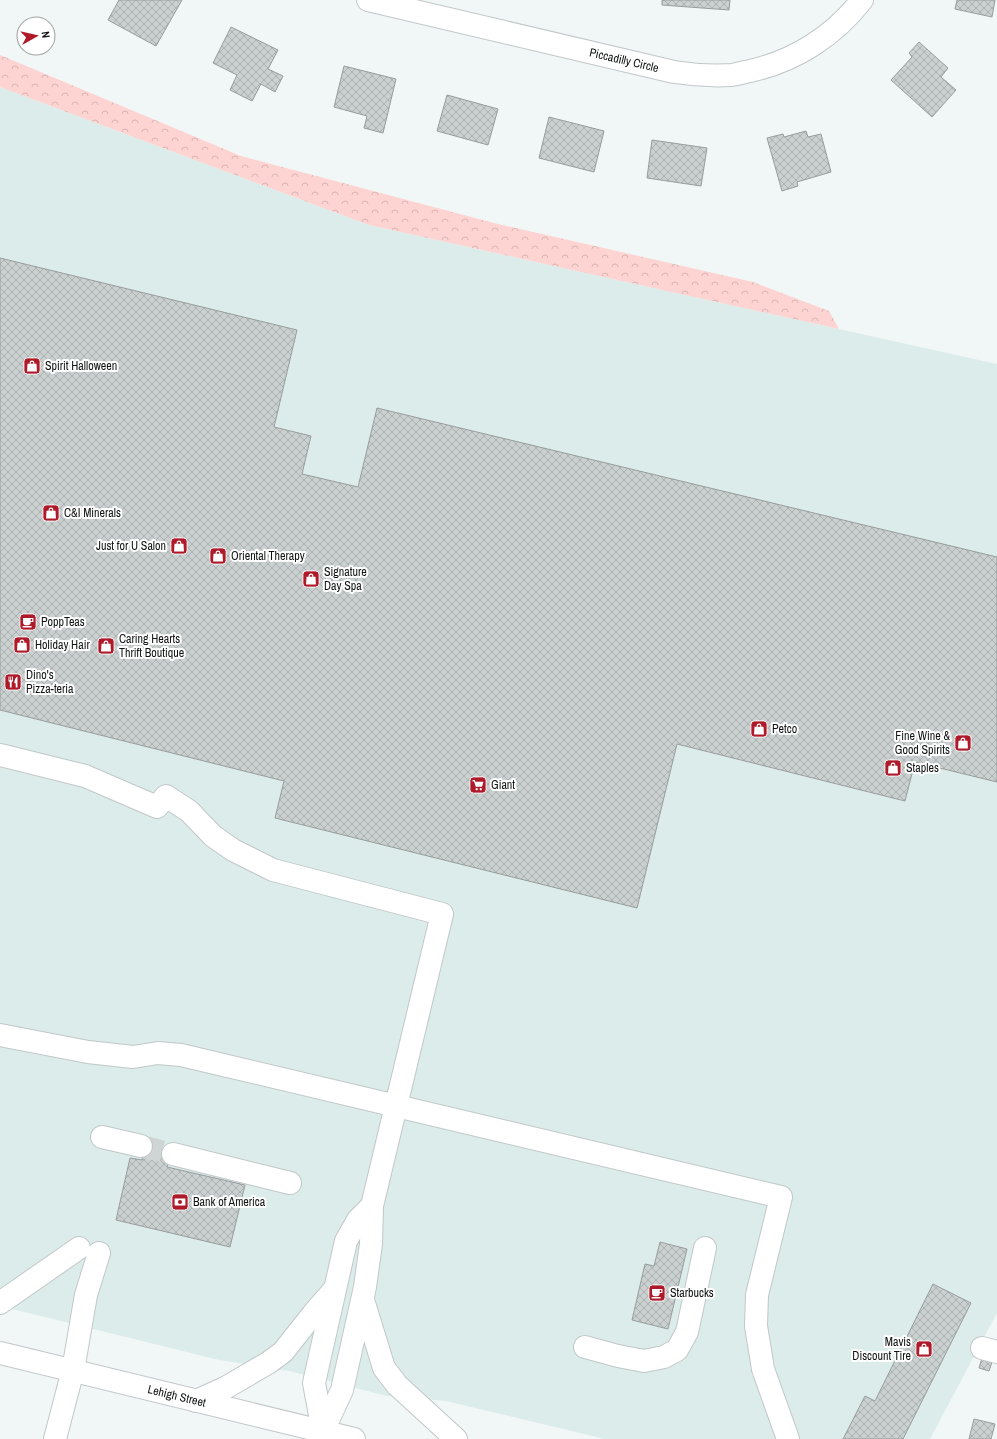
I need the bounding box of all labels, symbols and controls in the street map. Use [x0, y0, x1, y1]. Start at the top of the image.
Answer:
north arrow [16, 16, 56, 56]
text: N [39, 30, 53, 39]
street label: Piccadilly Circle [588, 44, 660, 76]
shop icon: Spirit Halloween [22, 356, 42, 376]
place label: Spirit Halloween [45, 358, 117, 374]
shop icon: C&I Minerals [41, 503, 61, 523]
place label: C&I Minerals [64, 505, 121, 521]
shop icon: Just for U Salon [169, 536, 189, 556]
place label: Just for U Salon [96, 538, 166, 554]
shop icon: Oriental Therapy [208, 546, 228, 566]
place label: Oriental Therapy [231, 548, 305, 564]
place label: Signature Day Spa [324, 564, 367, 594]
shop icon: Signature Day Spa [301, 569, 321, 589]
cafe icon: PoppTeas [18, 612, 38, 632]
place label: PoppTeas [41, 614, 85, 630]
place label: Caring Hearts Thrift Boutique [119, 631, 184, 661]
shop icon: Holiday Hair [12, 635, 32, 655]
shop icon: Caring Hearts Thrift Boutique [96, 636, 116, 656]
place label: Holiday Hair [35, 637, 90, 653]
place label: Dino's Pizza-teria [26, 667, 74, 697]
restaurant icon: Dino's Pizza-teria [3, 672, 23, 692]
shop icon: Petco [749, 719, 769, 739]
place label: Petco [772, 721, 797, 737]
place label: Fine Wine & Good Spirits [895, 728, 950, 758]
shop icon: Fine Wine & Good Spirits [953, 733, 973, 753]
shop icon: Staples [883, 758, 903, 778]
place label: Staples [906, 760, 939, 776]
supermarket icon: Giant [468, 775, 488, 795]
place label: Giant [491, 777, 515, 793]
bank icon: Bank of America [170, 1192, 190, 1212]
place label: Bank of America [193, 1194, 266, 1210]
cafe icon: Starbucks [647, 1283, 667, 1303]
place label: Starbucks [670, 1285, 714, 1301]
place label: Mavis Discount Tire [852, 1334, 911, 1364]
shop icon: Mavis Discount Tire [914, 1339, 934, 1359]
street label: Lehigh Street [146, 1381, 208, 1411]

